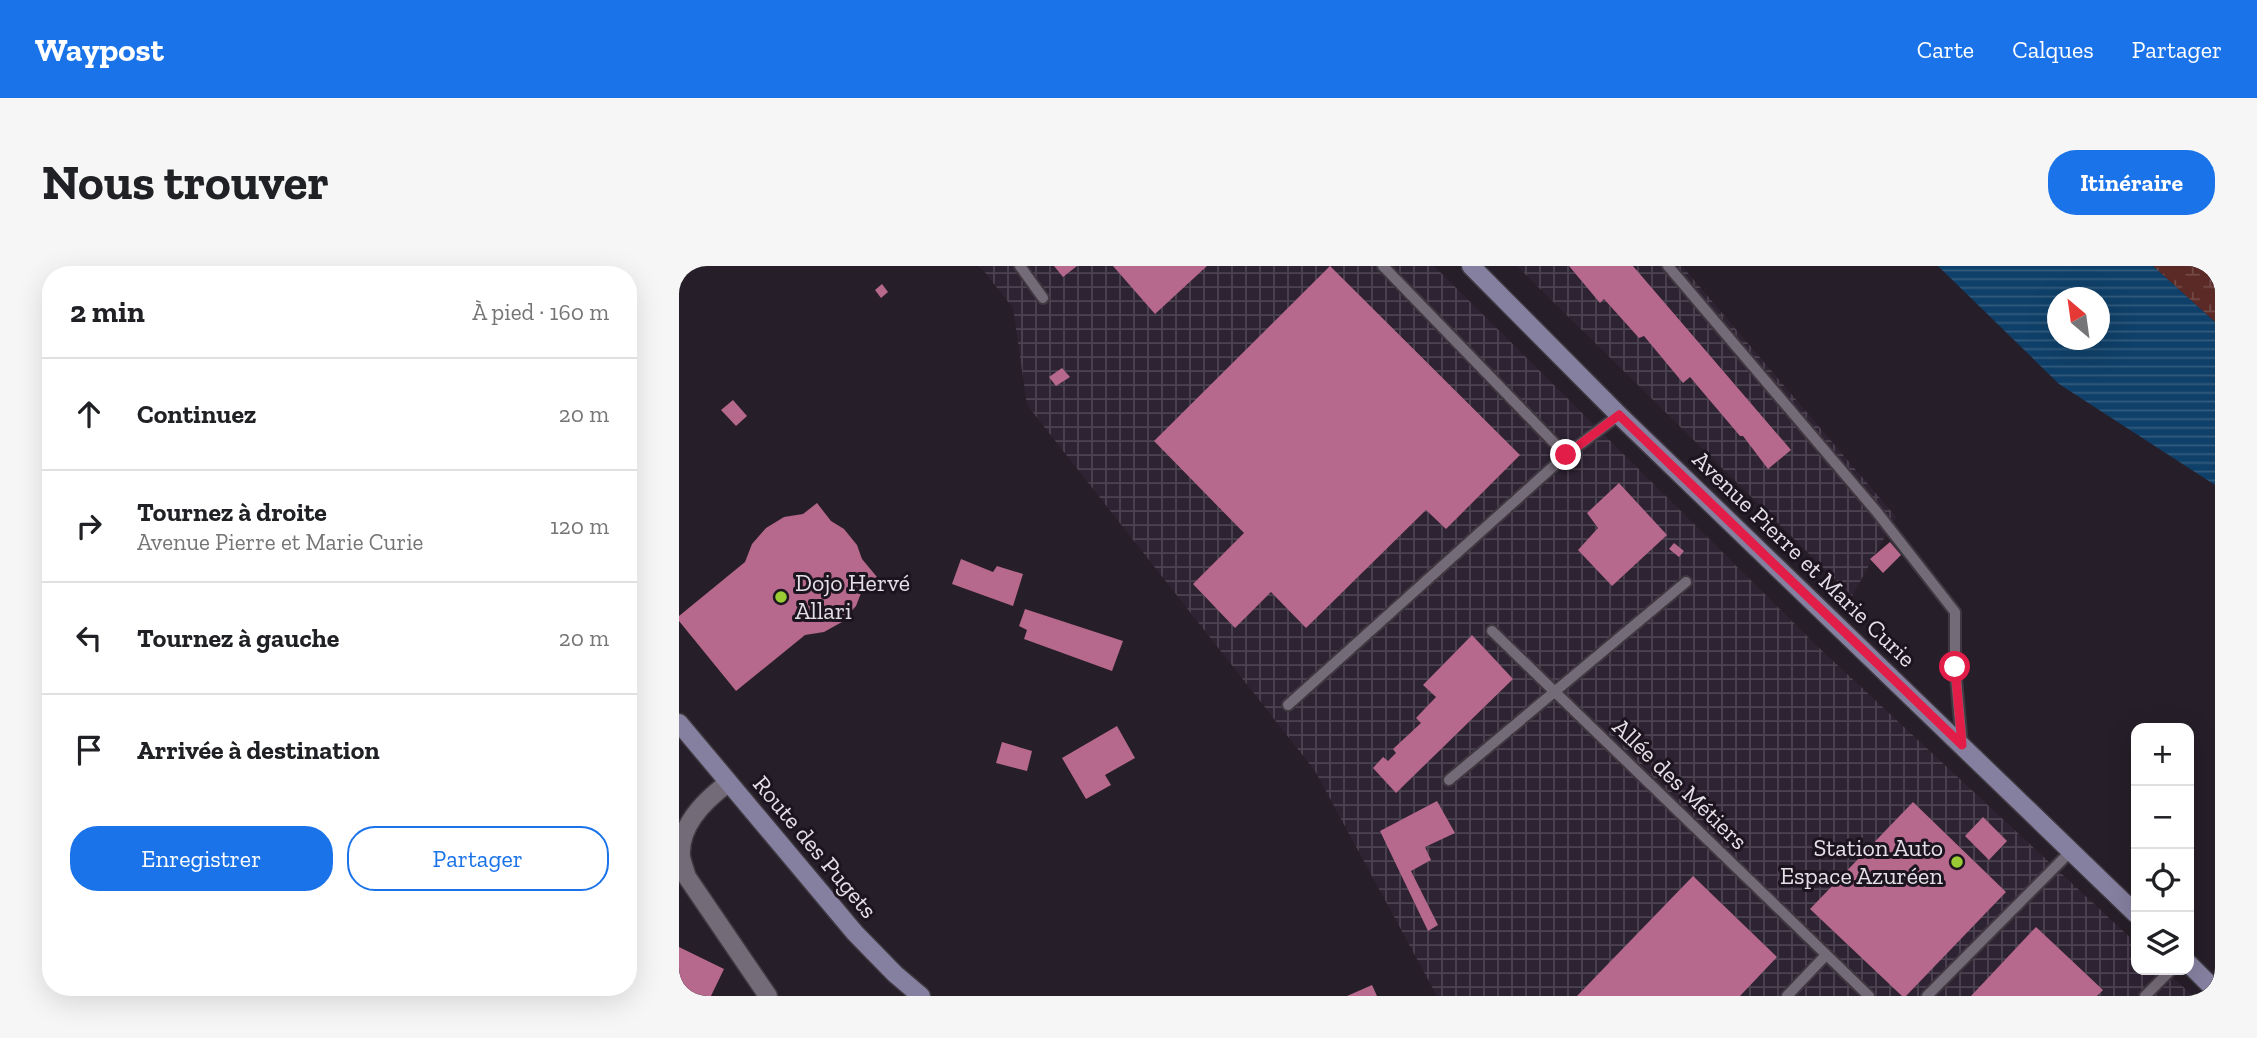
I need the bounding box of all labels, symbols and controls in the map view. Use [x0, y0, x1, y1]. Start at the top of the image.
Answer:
text: Waypost [35, 30, 164, 69]
text: Carte [1917, 35, 1974, 64]
text: Calques [2012, 35, 2094, 64]
text: Partager [2132, 35, 2222, 64]
button: Itinéraire [2048, 150, 2215, 215]
text: Nous trouver [42, 153, 329, 212]
north arrow [2047, 287, 2110, 350]
text: 2 min [70, 294, 145, 330]
text: À pied · 160 m [472, 298, 609, 326]
icon: ahead [70, 395, 108, 433]
text: Continuez [137, 398, 256, 430]
text: 20 m [559, 400, 609, 428]
route end [1550, 439, 1581, 470]
street label: Avenue Pierre et Marie Curie [1687, 444, 1922, 673]
text: Tournez à droite [137, 496, 327, 528]
icon: right [70, 507, 108, 545]
text: 120 m [550, 512, 609, 540]
text: Avenue Pierre et Marie Curie [137, 528, 423, 556]
place label: Dojo Hervé Allari [795, 568, 910, 625]
marker: Dojo Hervé Allari [773, 589, 789, 605]
icon: left [70, 619, 108, 657]
text: Tournez à gauche [137, 622, 339, 654]
text: 20 m [559, 624, 609, 652]
route start [1939, 651, 1970, 682]
street label: Allée des Métiers [1607, 712, 1754, 855]
map controls [2131, 723, 2194, 975]
button: + [2131, 723, 2194, 786]
icon: arrive [70, 731, 108, 769]
text: Arrivée à destination [137, 734, 380, 766]
street label: Route des Pugets [747, 769, 884, 924]
button: − [2131, 786, 2194, 849]
button: Enregistrer [70, 826, 333, 891]
button: Partager [347, 826, 609, 891]
place label: Station Auto Espace Azuréen [1780, 833, 1943, 890]
button: locate [2131, 849, 2194, 912]
marker: Station Auto Espace Azuréen [1949, 854, 1965, 870]
button: layers [2131, 912, 2194, 975]

